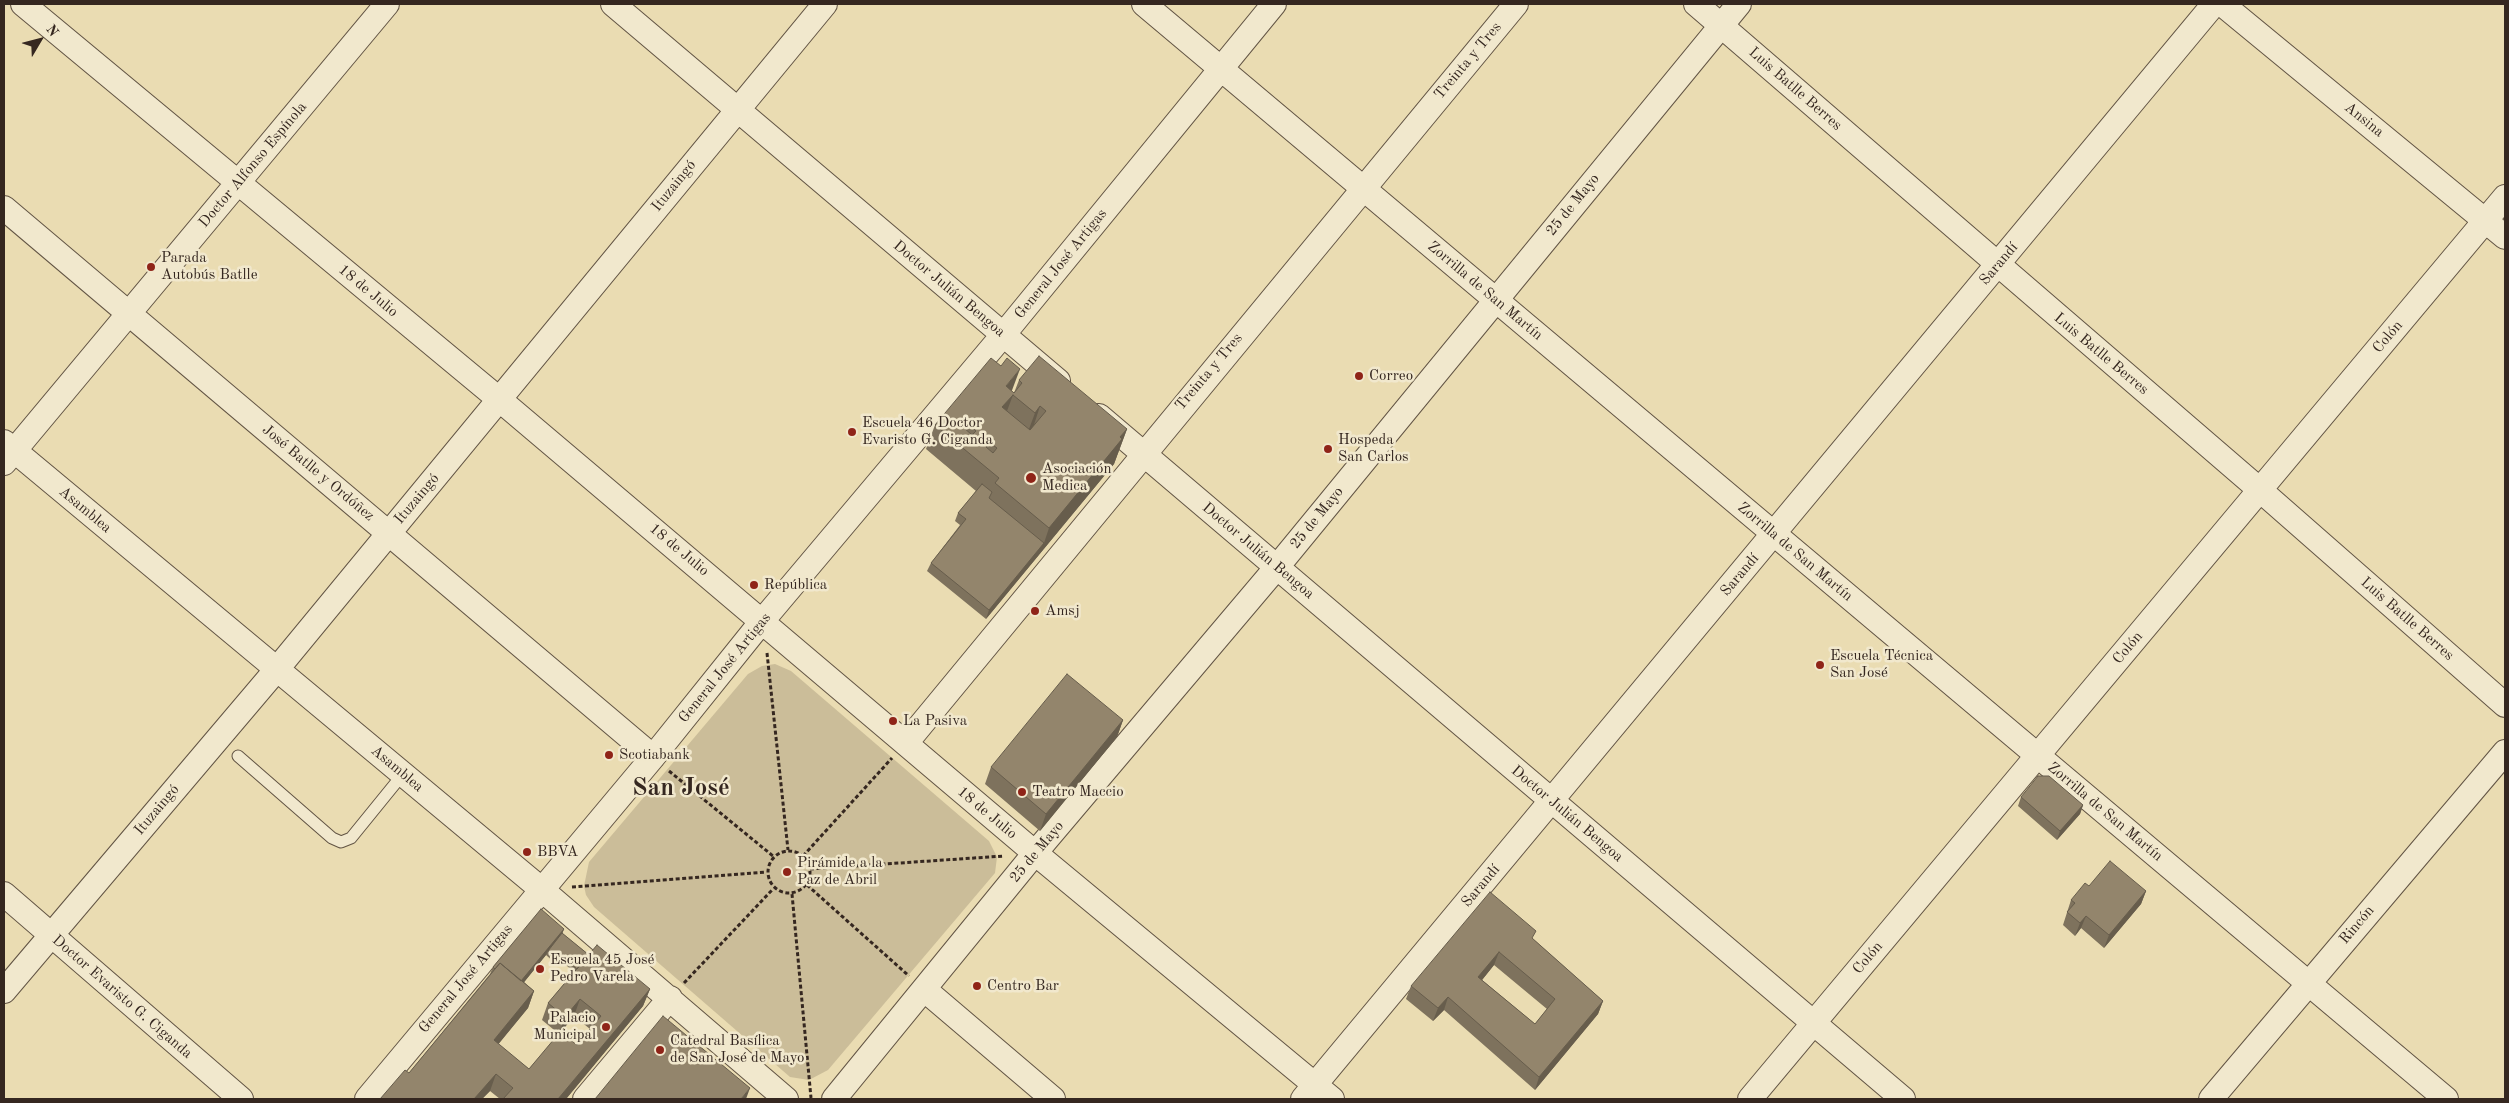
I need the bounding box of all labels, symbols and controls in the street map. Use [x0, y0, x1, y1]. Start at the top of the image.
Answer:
north arrow [15, 15, 65, 65]
street label: Treinta y Tres [1431, 19, 1505, 103]
text: N [43, 22, 61, 39]
street label: Luis Batlle Berres [1745, 44, 1845, 134]
street label: Doctor Alfonso Espínola [195, 98, 311, 232]
street label: Ansina [2341, 99, 2387, 141]
street label: Ituzaingó [648, 157, 700, 215]
street label: 25 de Mayo [1542, 170, 1604, 240]
street label: General José Artigas [1011, 205, 1111, 323]
street label: Doctor Julián Bengoa [889, 237, 1009, 341]
street label: Zorrilla de San Martín [1424, 238, 1546, 344]
street label: Sarandí [1976, 239, 2022, 289]
place label: Parada Autobús Batlle [161, 249, 258, 284]
marker: Parada Autobús Batlle [145, 261, 157, 273]
street label: 18 de Julio [335, 261, 401, 321]
street label: Luis Batlle Berres [2050, 309, 2152, 399]
street label: Colón [2369, 317, 2407, 357]
street label: Treinta y Tres [1172, 330, 1246, 414]
place label: Correo [1369, 367, 1413, 385]
marker: Correo [1353, 370, 1365, 382]
place label: Escuela 46 Doctor Evaristo G. Ciganda [862, 414, 993, 449]
street label: José Batlle y Ordóñez [258, 421, 378, 525]
marker: Escuela 46 Doctor Evaristo G. Ciganda [846, 426, 858, 438]
place label: Hospeda San Carlos [1338, 431, 1409, 466]
marker: Hospeda San Carlos [1322, 443, 1334, 455]
place label: Asociación Medica [1042, 460, 1112, 495]
street label: Ituzaingó [391, 470, 443, 528]
marker: Asociación Medica [1024, 471, 1038, 485]
street label: Asamblea [55, 483, 115, 537]
street label: 25 de Mayo [1286, 483, 1348, 553]
street label: Doctor Julián Bengoa [1198, 499, 1318, 603]
street label: Zorrilla de San Martín [1734, 499, 1856, 605]
street label: 18 de Julio [646, 520, 712, 580]
street label: Sarandí [1717, 550, 1763, 600]
street label: Luis Batlle Berres [2357, 574, 2457, 664]
place label: República [764, 576, 827, 594]
marker: República [748, 579, 760, 591]
place label: Amsj [1045, 602, 1080, 620]
marker: Amsj [1029, 605, 1041, 617]
street label: General José Artigas [675, 609, 775, 727]
street label: Colón [2109, 628, 2147, 668]
place label: Escuela Técnica San José [1830, 647, 1933, 682]
marker: Escuela Técnica San José [1814, 659, 1826, 671]
place label: La Pasiva [903, 712, 967, 730]
marker: La Pasiva [887, 715, 899, 727]
street label: Asamblea [367, 742, 427, 796]
place label: Scotiabank [619, 746, 690, 764]
marker: Scotiabank [603, 749, 615, 761]
street label: Zorrilla de San Martín [2044, 759, 2166, 865]
street label: Doctor Julián Bengoa [1507, 762, 1627, 866]
district label: San José [632, 773, 730, 803]
street label: Ituzaingó [131, 781, 183, 839]
street label: 18 de Julio [954, 783, 1020, 843]
place label: Teatro Maccio [1032, 783, 1124, 801]
marker: Teatro Maccio [1016, 786, 1028, 798]
street label: 25 de Mayo [1006, 818, 1068, 886]
place label: BBVA [537, 843, 578, 861]
marker: BBVA [521, 846, 533, 858]
place label: Pirámide a la Paz de Abril [797, 854, 883, 889]
street label: Sarandí [1458, 861, 1504, 911]
marker: Pirámide a la Paz de Abril [781, 866, 793, 878]
street label: Rincón [2336, 902, 2378, 948]
street label: General José Artigas [415, 921, 517, 1037]
street label: Doctor Evaristo G. Ciganda [48, 931, 196, 1063]
street label: Colón [1849, 938, 1887, 978]
place label: Escuela 45 José Pedro Varela [550, 951, 655, 986]
marker: Escuela 45 José Pedro Varela [534, 963, 546, 975]
place label: Centro Bar [987, 977, 1059, 995]
marker: Centro Bar [971, 980, 983, 992]
place label: Palacio Municipal [533, 1009, 596, 1044]
marker: Palacio Municipal [600, 1021, 612, 1033]
place label: Catedral Basílica de San José de Mayo [670, 1032, 804, 1067]
marker: Catedral Basílica de San José de Mayo [654, 1044, 666, 1056]

